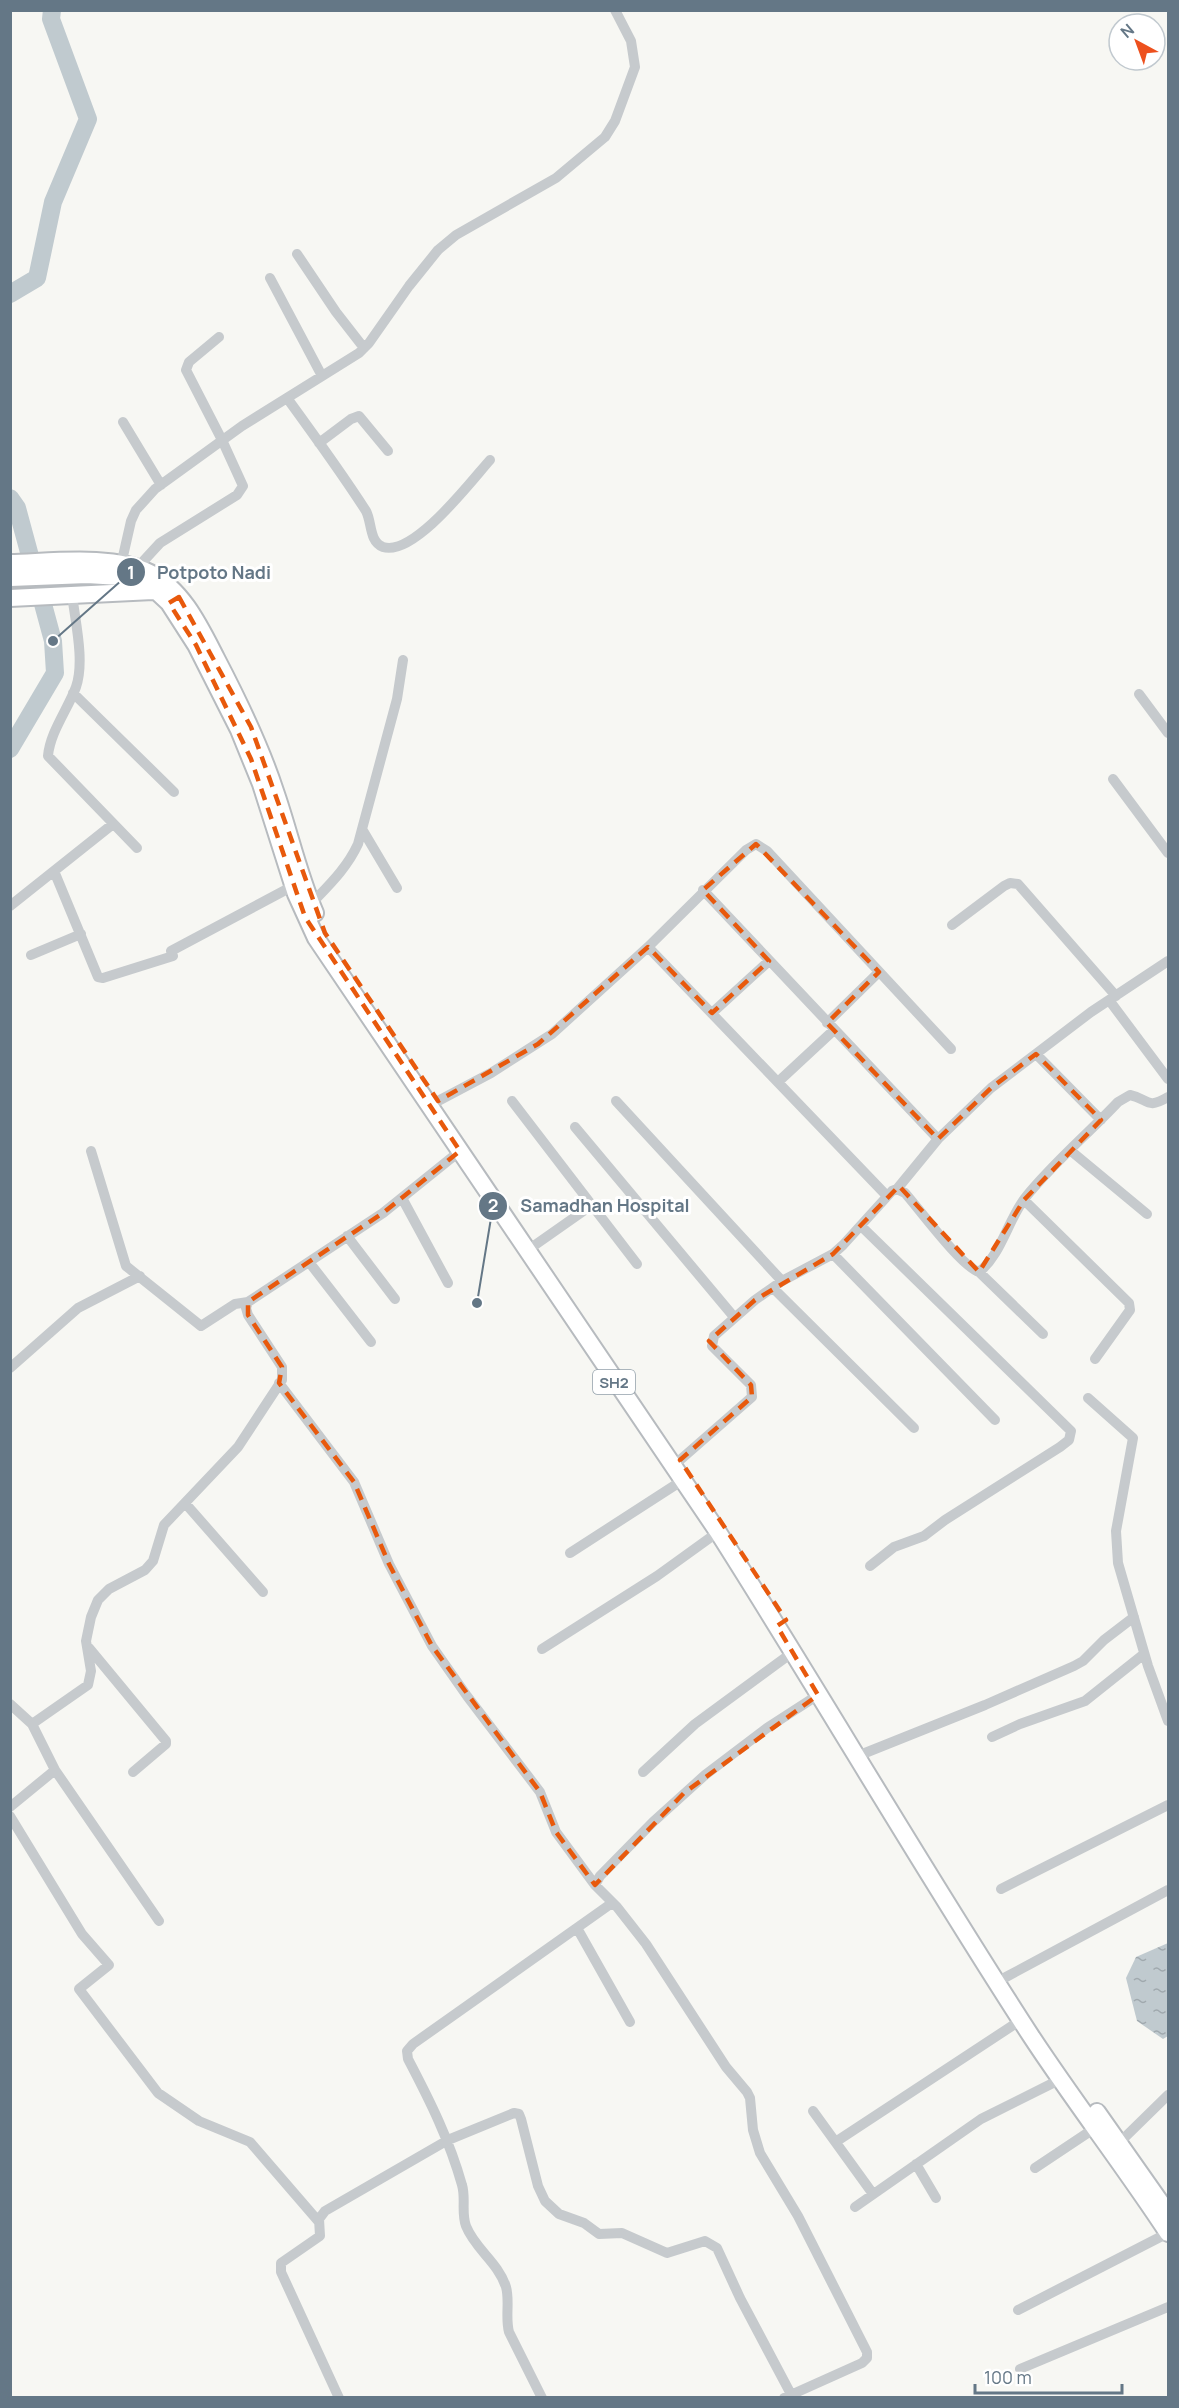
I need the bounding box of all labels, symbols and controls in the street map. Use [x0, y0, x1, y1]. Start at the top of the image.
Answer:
north arrow [1107, 12, 1167, 72]
text: N [1116, 19, 1139, 43]
callout: Potpoto Nadi [116, 554, 283, 590]
text: 1 [127, 560, 135, 584]
text: Potpoto Nadi [157, 560, 271, 584]
callout: Samadhan Hospital [478, 1188, 701, 1224]
text: 2 [488, 1193, 498, 1217]
text: Samadhan Hospital [520, 1193, 690, 1217]
road number: SH2 [593, 1370, 635, 1394]
scale bar [975, 2357, 1122, 2395]
text: 100 m [984, 2365, 1032, 2389]

